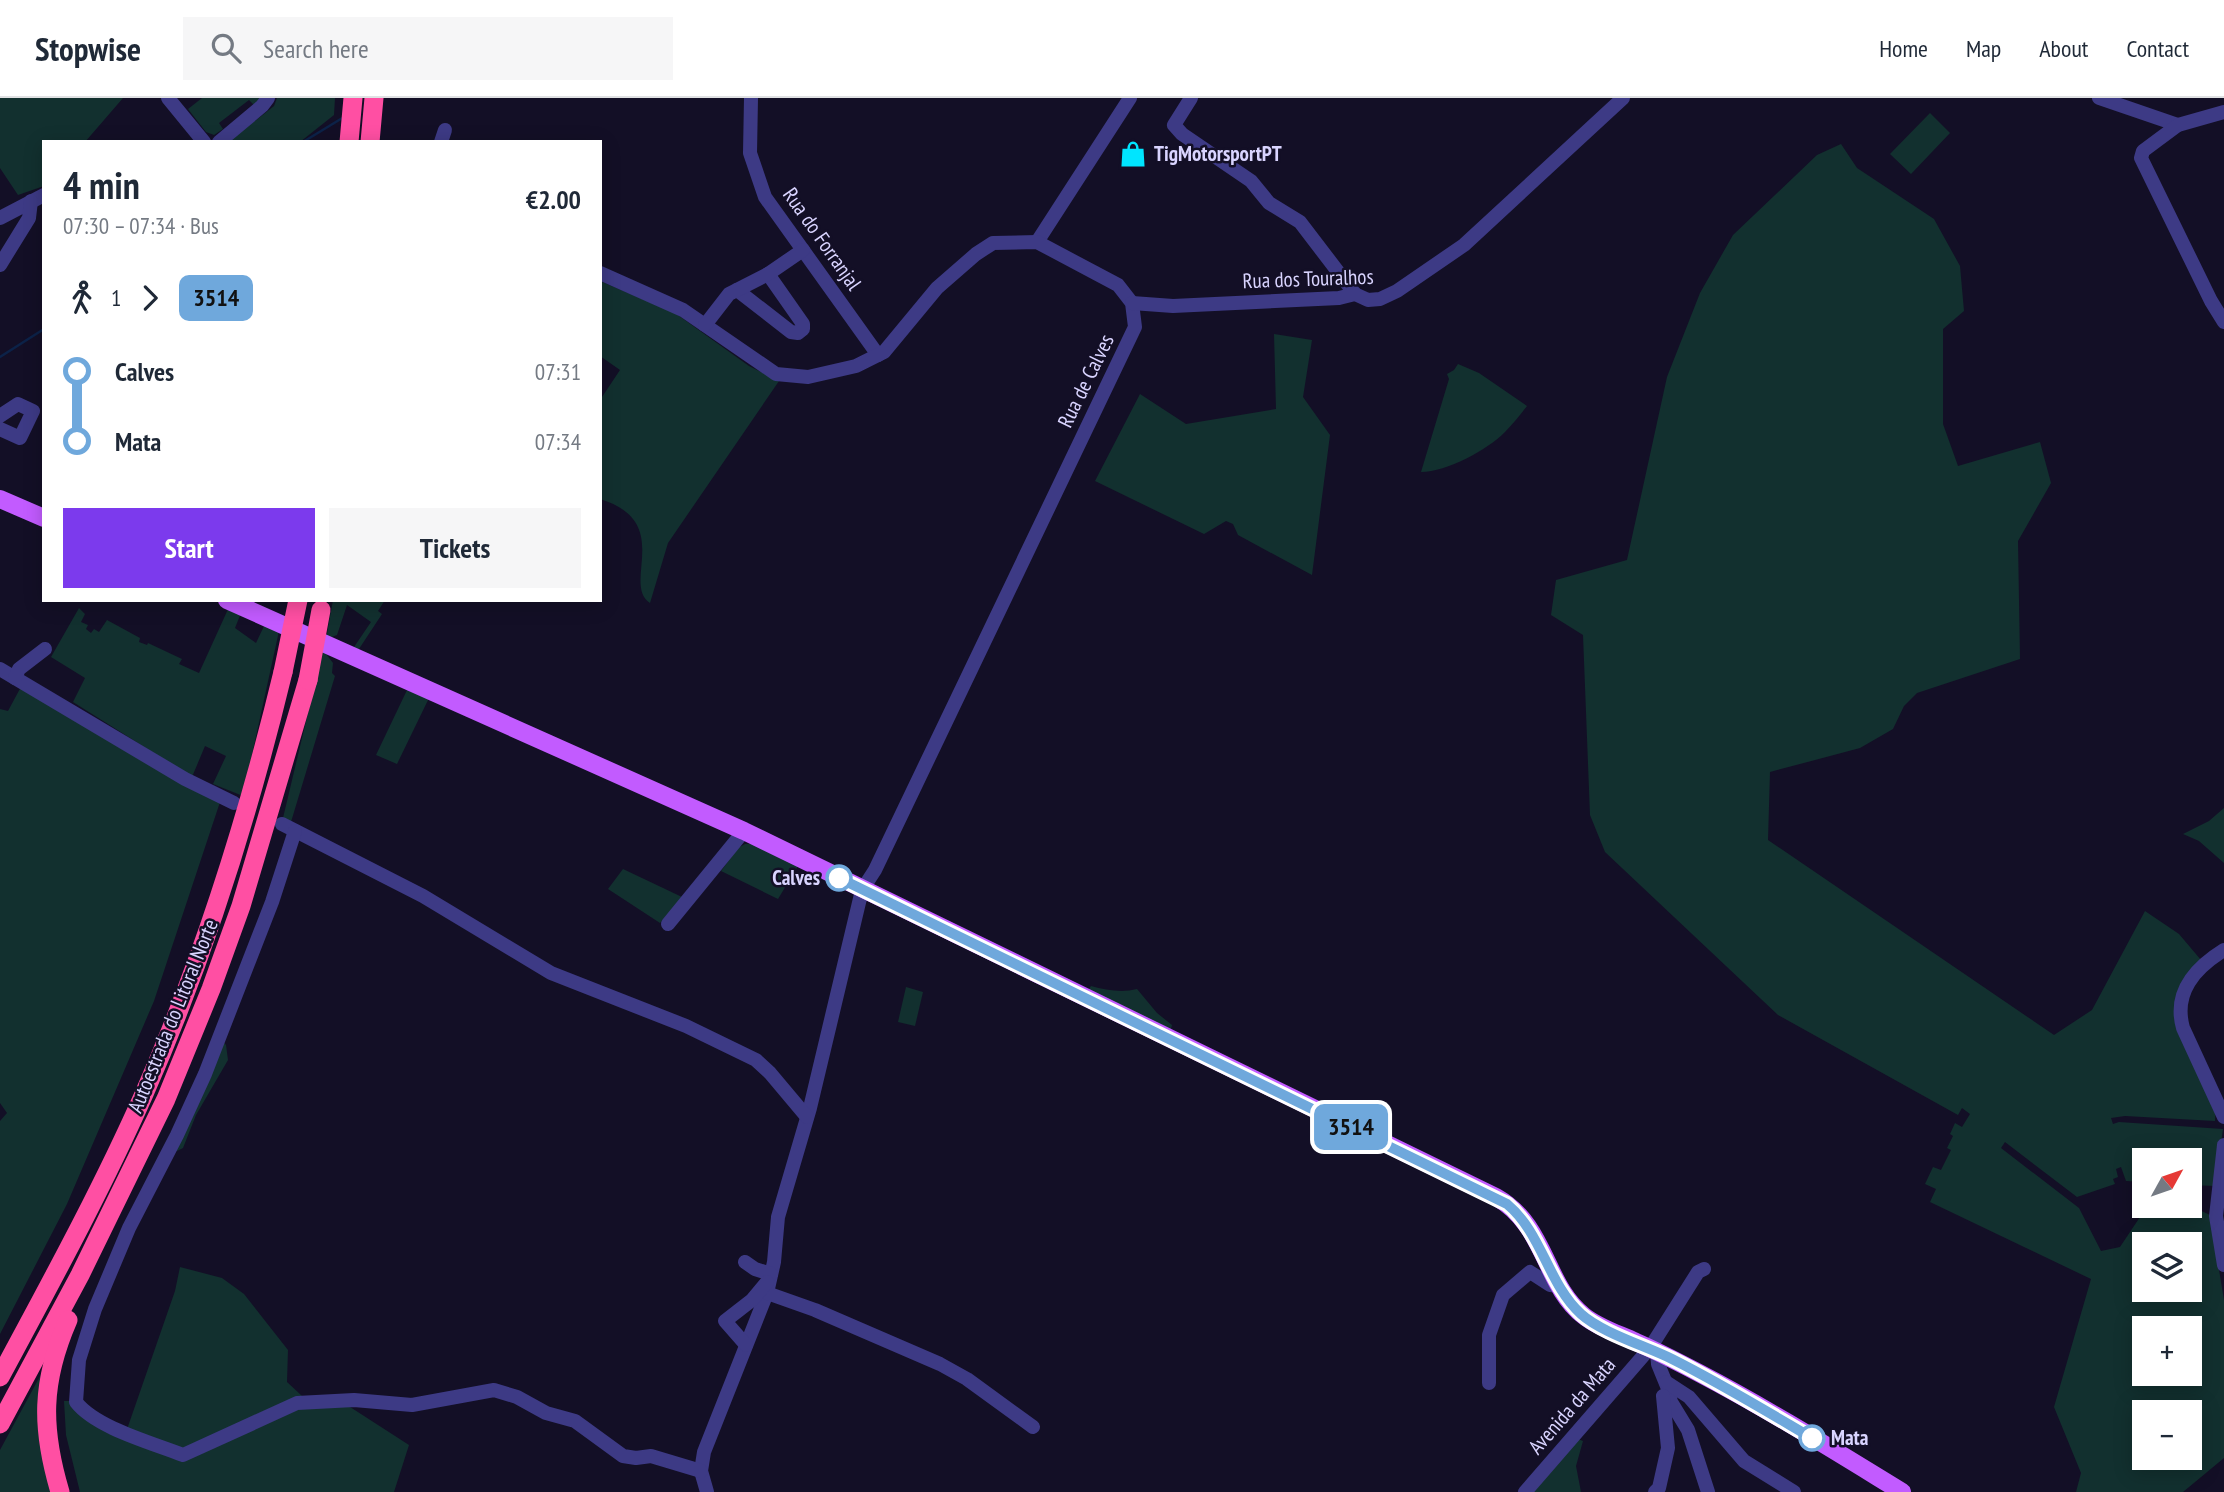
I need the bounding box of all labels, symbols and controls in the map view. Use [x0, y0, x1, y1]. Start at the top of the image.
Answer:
search box [183, 17, 673, 80]
text: Stopwise [35, 27, 141, 70]
icon: search [207, 29, 245, 67]
text: Search here [263, 32, 369, 65]
text: Home [1879, 33, 1928, 64]
text: Map [1966, 33, 2001, 64]
text: About [2039, 33, 2088, 64]
text: Contact [2126, 33, 2189, 64]
shop icon: TigMotorsportPT [1118, 139, 1148, 169]
place label: TigMotorsportPT [1154, 140, 1282, 167]
text: 4 min [63, 160, 140, 209]
street label: Rua do Forranjal [777, 182, 868, 295]
text: €2.00 [526, 183, 581, 216]
text: 07:30 – 07:34 · Bus [63, 211, 219, 240]
street label: Rua dos Touralhos [1242, 263, 1374, 294]
icon: walk [63, 279, 101, 317]
icon: forward [131, 279, 169, 317]
text: 3514 [193, 282, 239, 313]
text: 1 [111, 283, 121, 312]
street label: Rua de Calves [1051, 330, 1120, 432]
text: Calves [115, 355, 174, 388]
text: 07:31 [535, 357, 581, 386]
text: Mata [115, 425, 161, 458]
text: 07:34 [535, 427, 581, 456]
button: Start [63, 508, 315, 588]
button: Tickets [329, 508, 581, 588]
place label: Calves [772, 864, 820, 891]
marker: Calves [826, 865, 852, 891]
street label: Autoestrada do Litoral Norte [121, 915, 224, 1117]
line badge: 3514 [1302, 1104, 1400, 1150]
text: 3514 [1328, 1111, 1374, 1142]
north arrow [2132, 1148, 2202, 1218]
map controls [2132, 1148, 2202, 1470]
button: layers [2132, 1232, 2202, 1302]
button: + [2132, 1316, 2202, 1386]
street label: Avenida da Mata [1522, 1352, 1621, 1460]
button: − [2132, 1400, 2202, 1470]
place label: Mata [1831, 1424, 1869, 1451]
marker: Mata [1799, 1425, 1825, 1451]

